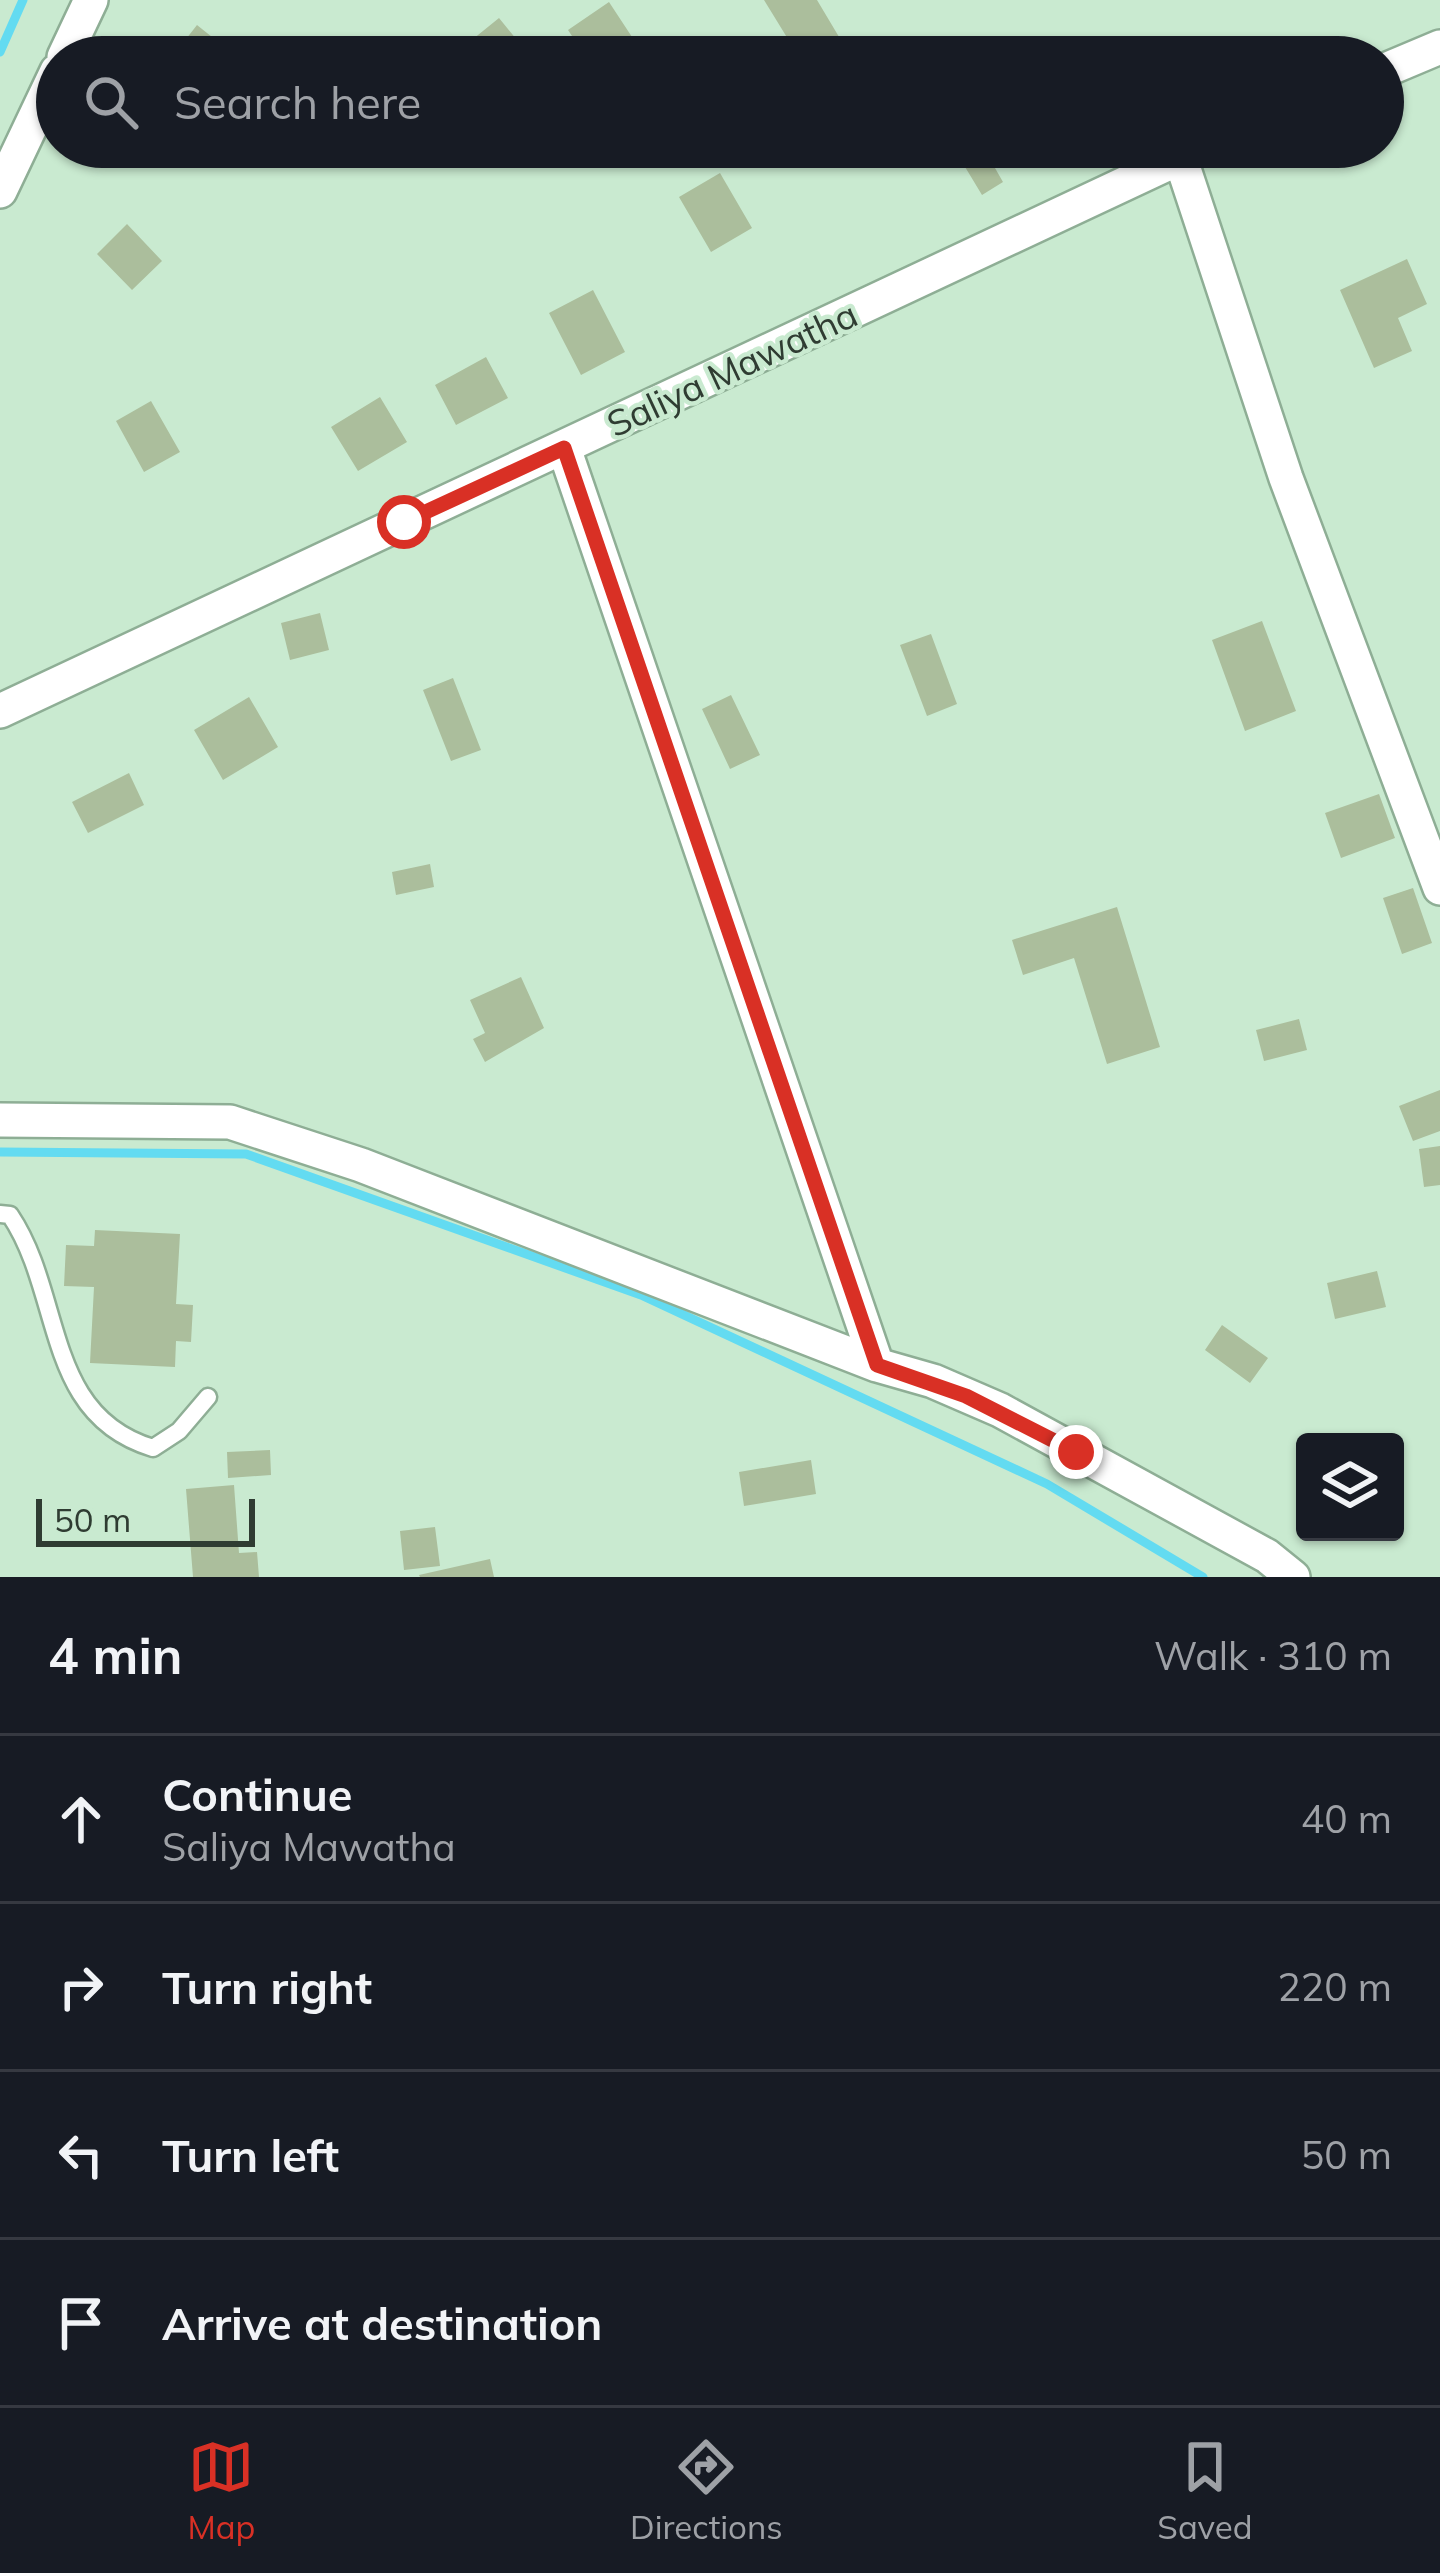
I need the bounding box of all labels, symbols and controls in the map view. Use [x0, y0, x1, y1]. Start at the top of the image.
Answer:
search box [36, 36, 1404, 168]
icon: search [78, 69, 144, 135]
text: Search here [174, 74, 421, 130]
street label: Saliya Mawatha [599, 291, 864, 446]
route start [377, 495, 431, 549]
route end [1049, 1425, 1103, 1479]
map controls [1296, 1433, 1404, 1541]
button: layers [1296, 1433, 1404, 1541]
scale bar [36, 1493, 255, 1546]
text: 50 m [54, 1499, 131, 1540]
text: 4 min [48, 1623, 183, 1687]
text: Walk · 310 m [1154, 1631, 1392, 1680]
text: Continue [162, 1766, 352, 1822]
icon: ahead [48, 1786, 114, 1852]
text: 40 m [1301, 1794, 1392, 1843]
text: Saliya Mawatha [162, 1822, 456, 1871]
icon: right [48, 1954, 114, 2020]
text: Turn right [162, 1959, 372, 2015]
text: 220 m [1277, 1962, 1392, 2011]
icon: left [48, 2122, 114, 2188]
text: Turn left [162, 2127, 339, 2183]
text: 50 m [1301, 2130, 1392, 2179]
icon: arrive [48, 2290, 114, 2356]
text: Arrive at destination [162, 2295, 602, 2351]
tab: Map [187, 2434, 255, 2547]
tab: Directions [630, 2434, 783, 2547]
tab: Saved [1157, 2434, 1253, 2547]

